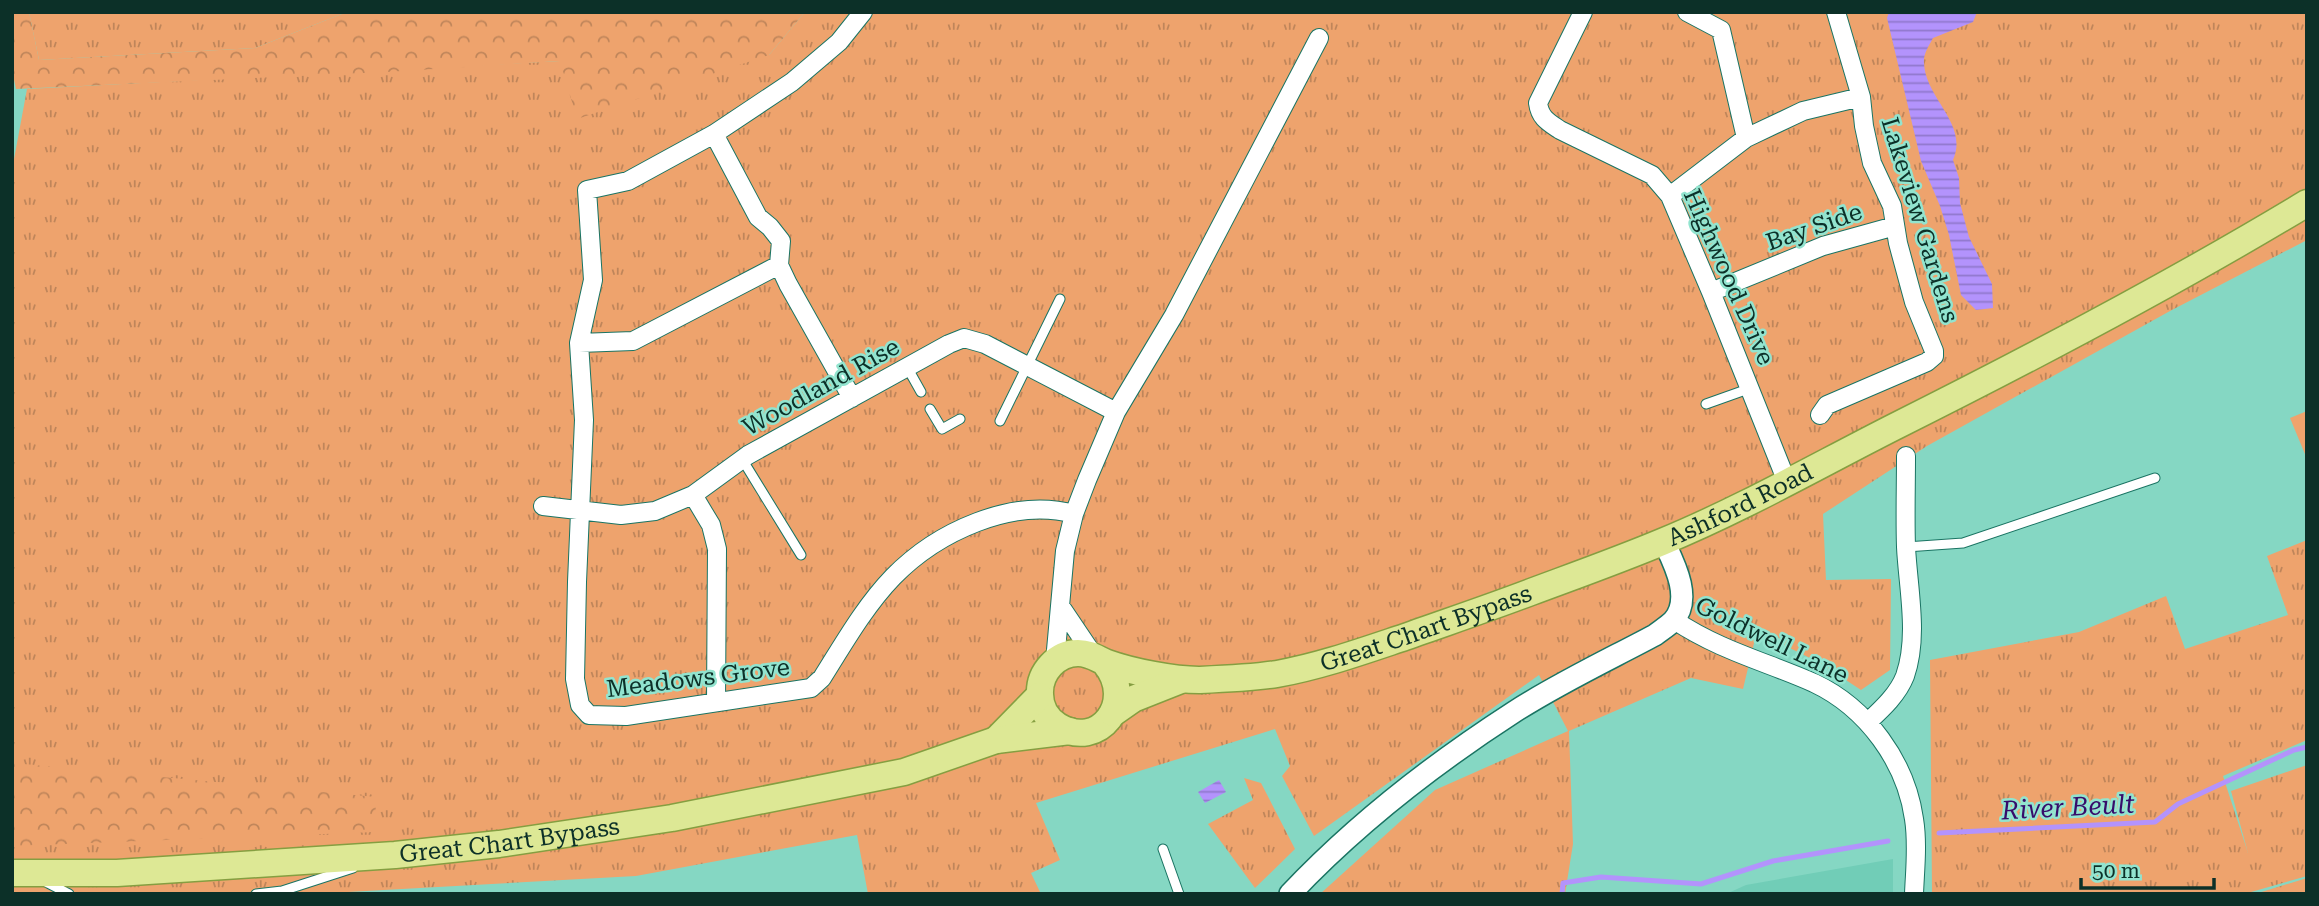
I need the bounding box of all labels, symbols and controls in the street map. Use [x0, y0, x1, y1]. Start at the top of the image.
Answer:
street label: Lakeview Gardens [1875, 114, 1965, 326]
street label: Highwood Drive [1678, 185, 1780, 369]
street label: Bay Side [1762, 198, 1866, 256]
street label: Woodland Rise [738, 332, 904, 442]
street label: Ashford Road [1663, 458, 1817, 552]
street label: Great Chart Bypass [1317, 579, 1536, 677]
street label: Goldwell Lane [1691, 591, 1853, 689]
street label: Meadows Grove [605, 653, 791, 703]
water label: River Beult [2000, 789, 2136, 826]
street label: Great Chart Bypass [398, 812, 621, 868]
scale bar [2081, 846, 2214, 890]
text: 50 m [2092, 859, 2140, 883]

